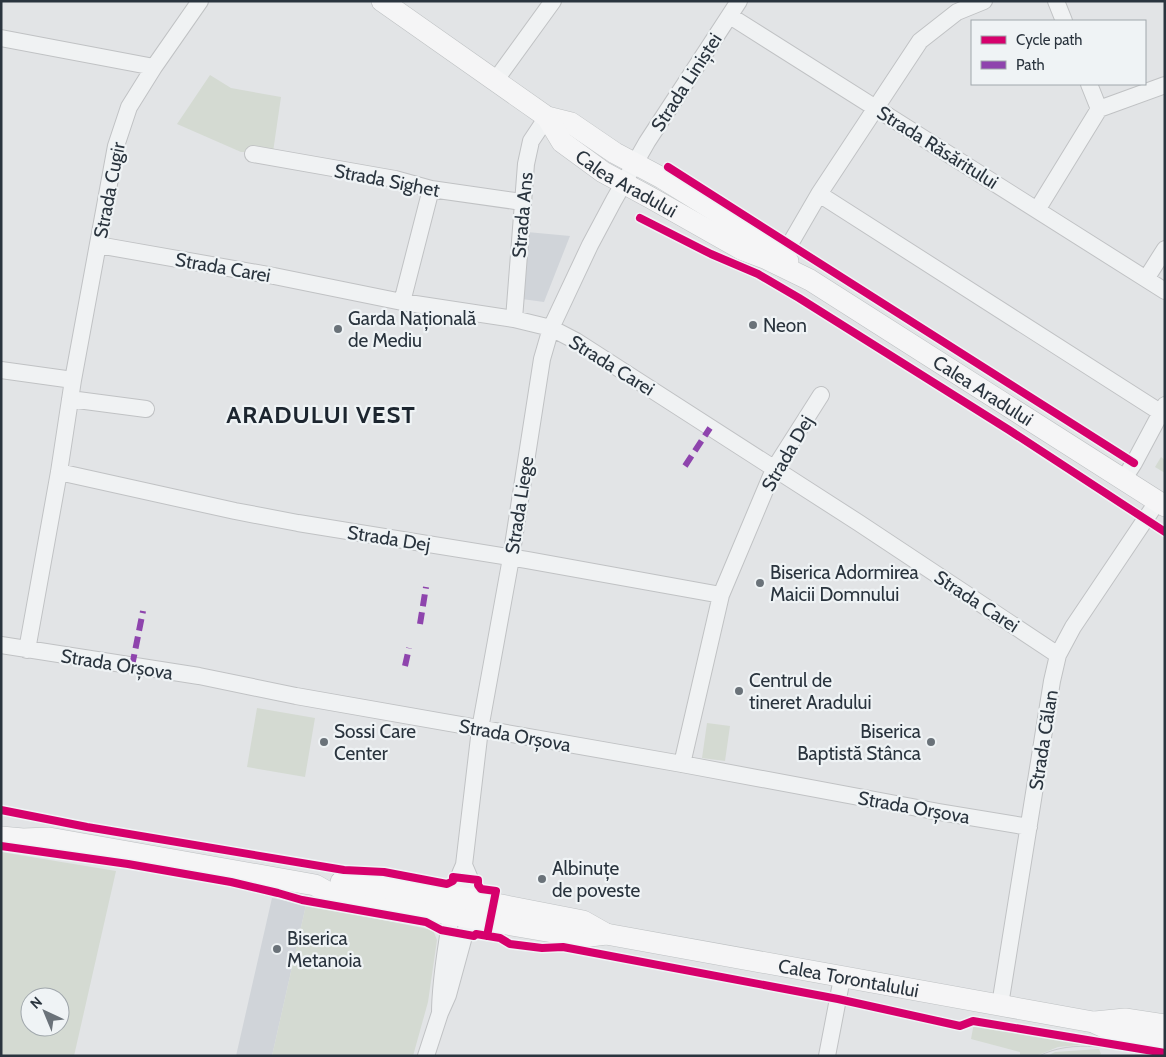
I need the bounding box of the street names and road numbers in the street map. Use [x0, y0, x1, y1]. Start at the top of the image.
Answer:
street label: Strada Liniștei [646, 29, 727, 136]
street label: Strada Răsăritului [873, 101, 1003, 194]
street label: Strada Cugir [89, 140, 130, 240]
street label: Calea Aradului [571, 145, 681, 222]
street label: Strada Sighet [332, 159, 442, 202]
street label: Strada Ans [507, 171, 538, 259]
street label: Strada Carei [173, 248, 272, 287]
street label: Strada Carei [565, 330, 659, 401]
street label: Calea Aradului [929, 350, 1037, 431]
street label: Strada Dej [757, 411, 818, 495]
street label: Strada Liege [500, 454, 539, 556]
street label: Strada Dej [346, 521, 432, 556]
street label: Strada Carei [930, 566, 1023, 637]
street label: Strada Orșova [59, 644, 175, 686]
street label: Strada Călan [1024, 688, 1063, 792]
street label: Strada Orșova [457, 714, 573, 758]
street label: Strada Orșova [856, 786, 972, 830]
street label: Calea Torontalului [776, 954, 921, 1002]

